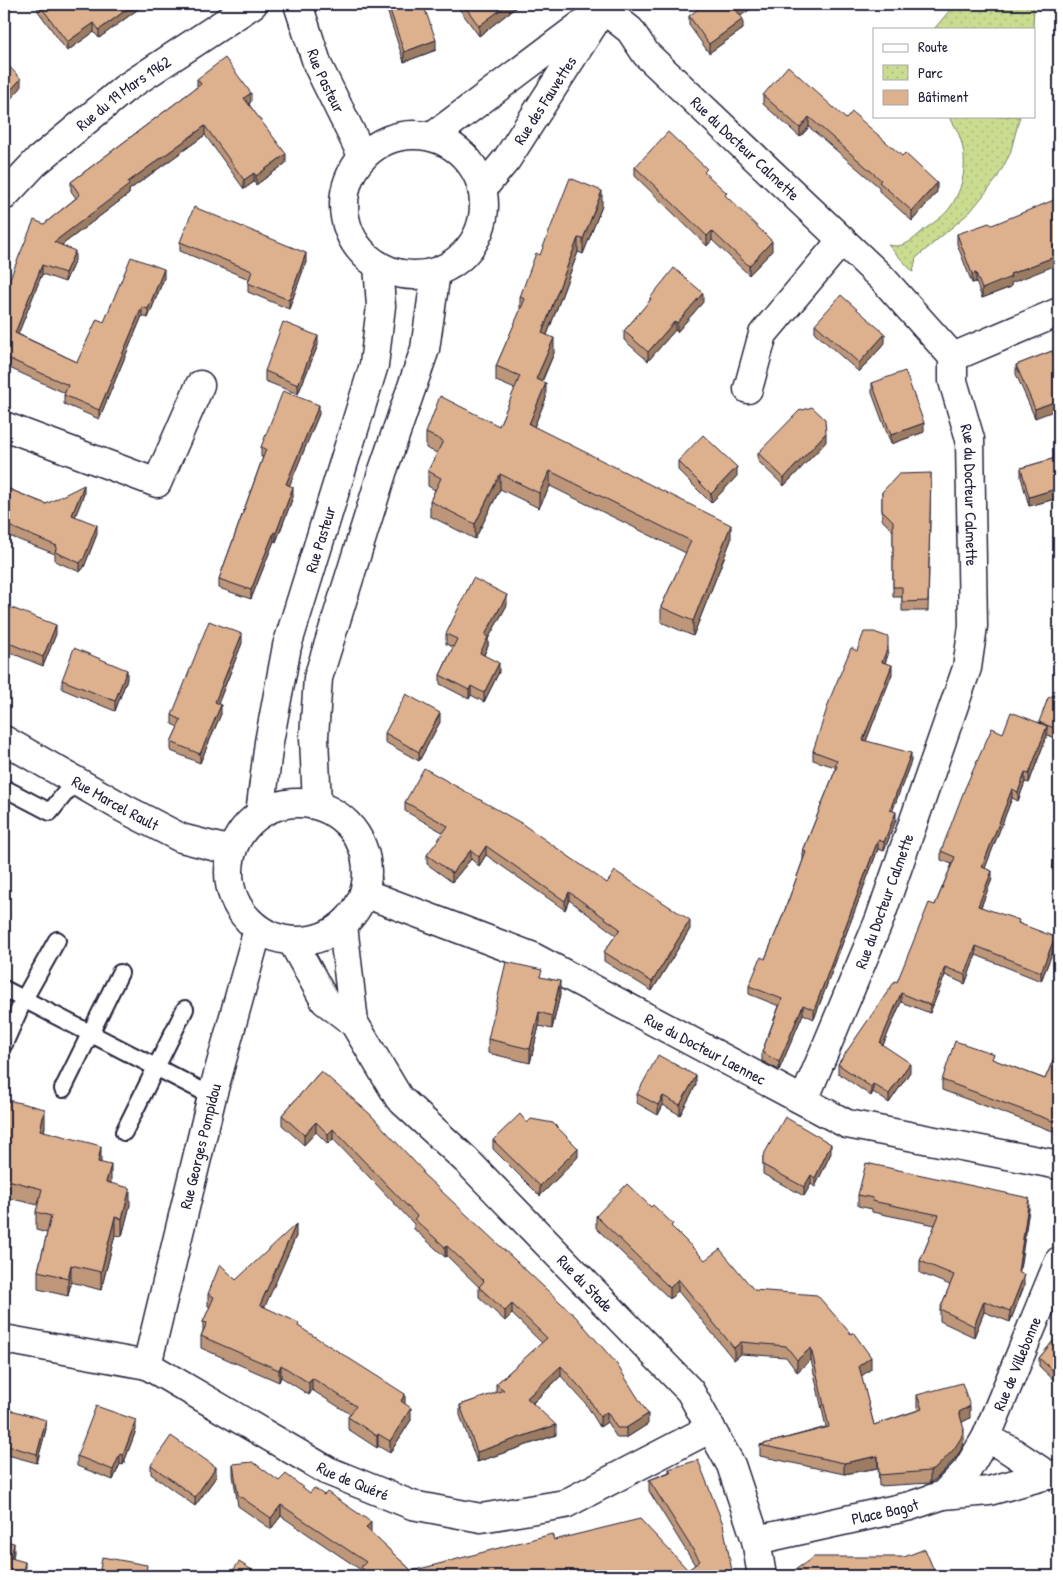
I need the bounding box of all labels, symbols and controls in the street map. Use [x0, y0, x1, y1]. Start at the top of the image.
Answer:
legend [873, 28, 1036, 118]
text: Route [918, 36, 948, 57]
street label: Rue Pasteur [302, 46, 350, 117]
street label: Rue du 19 Mars 1962 [71, 50, 175, 135]
street label: Rue des Fauvettes [508, 52, 581, 149]
text: Parc [918, 62, 943, 83]
text: Bâtiment [918, 86, 969, 107]
street label: Rue du Docteur Calmette [686, 91, 805, 206]
street label: Rue du Docteur Calmette [955, 421, 983, 567]
street label: Rue Pasteur [299, 503, 341, 575]
street label: Rue Marcel Rault [68, 770, 163, 836]
street label: Rue du Docteur Calmette [849, 830, 919, 972]
street label: Rue du Docteur Laennec [641, 1008, 770, 1090]
street label: Rue Georges Pompidou [174, 1081, 226, 1211]
street label: Rue du Stade [552, 1250, 619, 1317]
street label: Rue de Villebonne [988, 1313, 1046, 1414]
street label: Rue de Quéré [313, 1456, 393, 1506]
street label: Place Bagot [849, 1493, 922, 1530]

